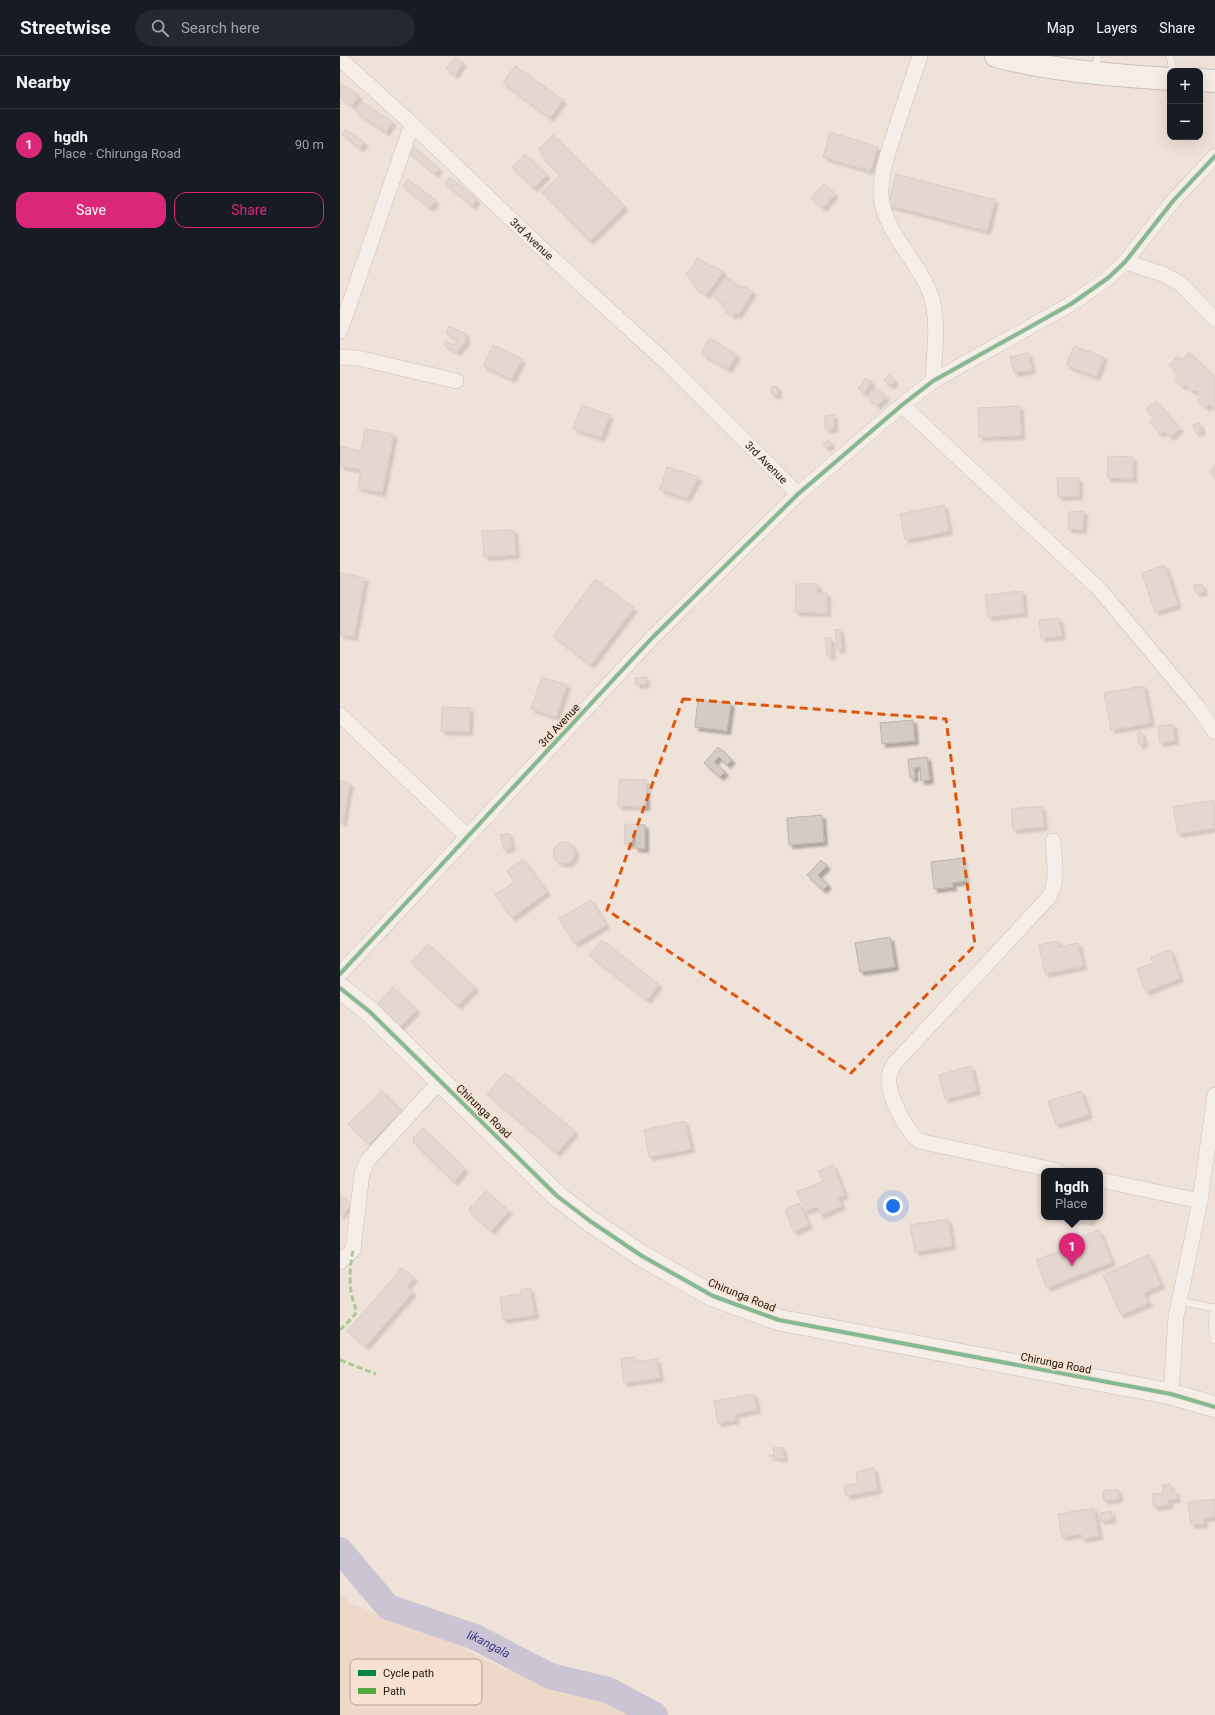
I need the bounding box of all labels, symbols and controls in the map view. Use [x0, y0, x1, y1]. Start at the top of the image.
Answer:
search box [135, 10, 415, 46]
text: Streetwise [20, 16, 111, 39]
icon: search [149, 17, 171, 39]
text: Search here [181, 19, 260, 37]
text: Map [1047, 20, 1074, 36]
text: Layers [1096, 20, 1137, 36]
text: Share [1159, 20, 1195, 36]
map controls [1167, 68, 1203, 140]
button: + [1167, 68, 1203, 104]
text: Nearby [16, 72, 71, 92]
button: − [1167, 104, 1203, 140]
text: hgdh [54, 128, 88, 146]
text: 1 [25, 137, 33, 152]
text: 90 m [295, 137, 324, 152]
text: Place · Chirunga Road [54, 146, 181, 161]
button: Save [16, 192, 166, 228]
button: Share [174, 192, 324, 228]
street label: 3rd Avenue [507, 216, 556, 263]
street label: 3rd Avenue [742, 439, 790, 487]
street label: 3rd Avenue [536, 701, 583, 750]
street label: Chirunga Road [453, 1082, 514, 1141]
popup [1041, 1168, 1103, 1220]
text: hgdh [1055, 1178, 1089, 1196]
your location [883, 1196, 903, 1216]
text: Place [1055, 1196, 1087, 1211]
pin: 1 [1059, 1233, 1085, 1266]
street label: Chirunga Road [706, 1276, 778, 1315]
street label: Chirunga Road [1019, 1350, 1092, 1377]
water label: likangala [465, 1628, 513, 1661]
legend [350, 1659, 482, 1705]
text: Cycle path [383, 1667, 434, 1680]
text: Path [383, 1685, 406, 1698]

